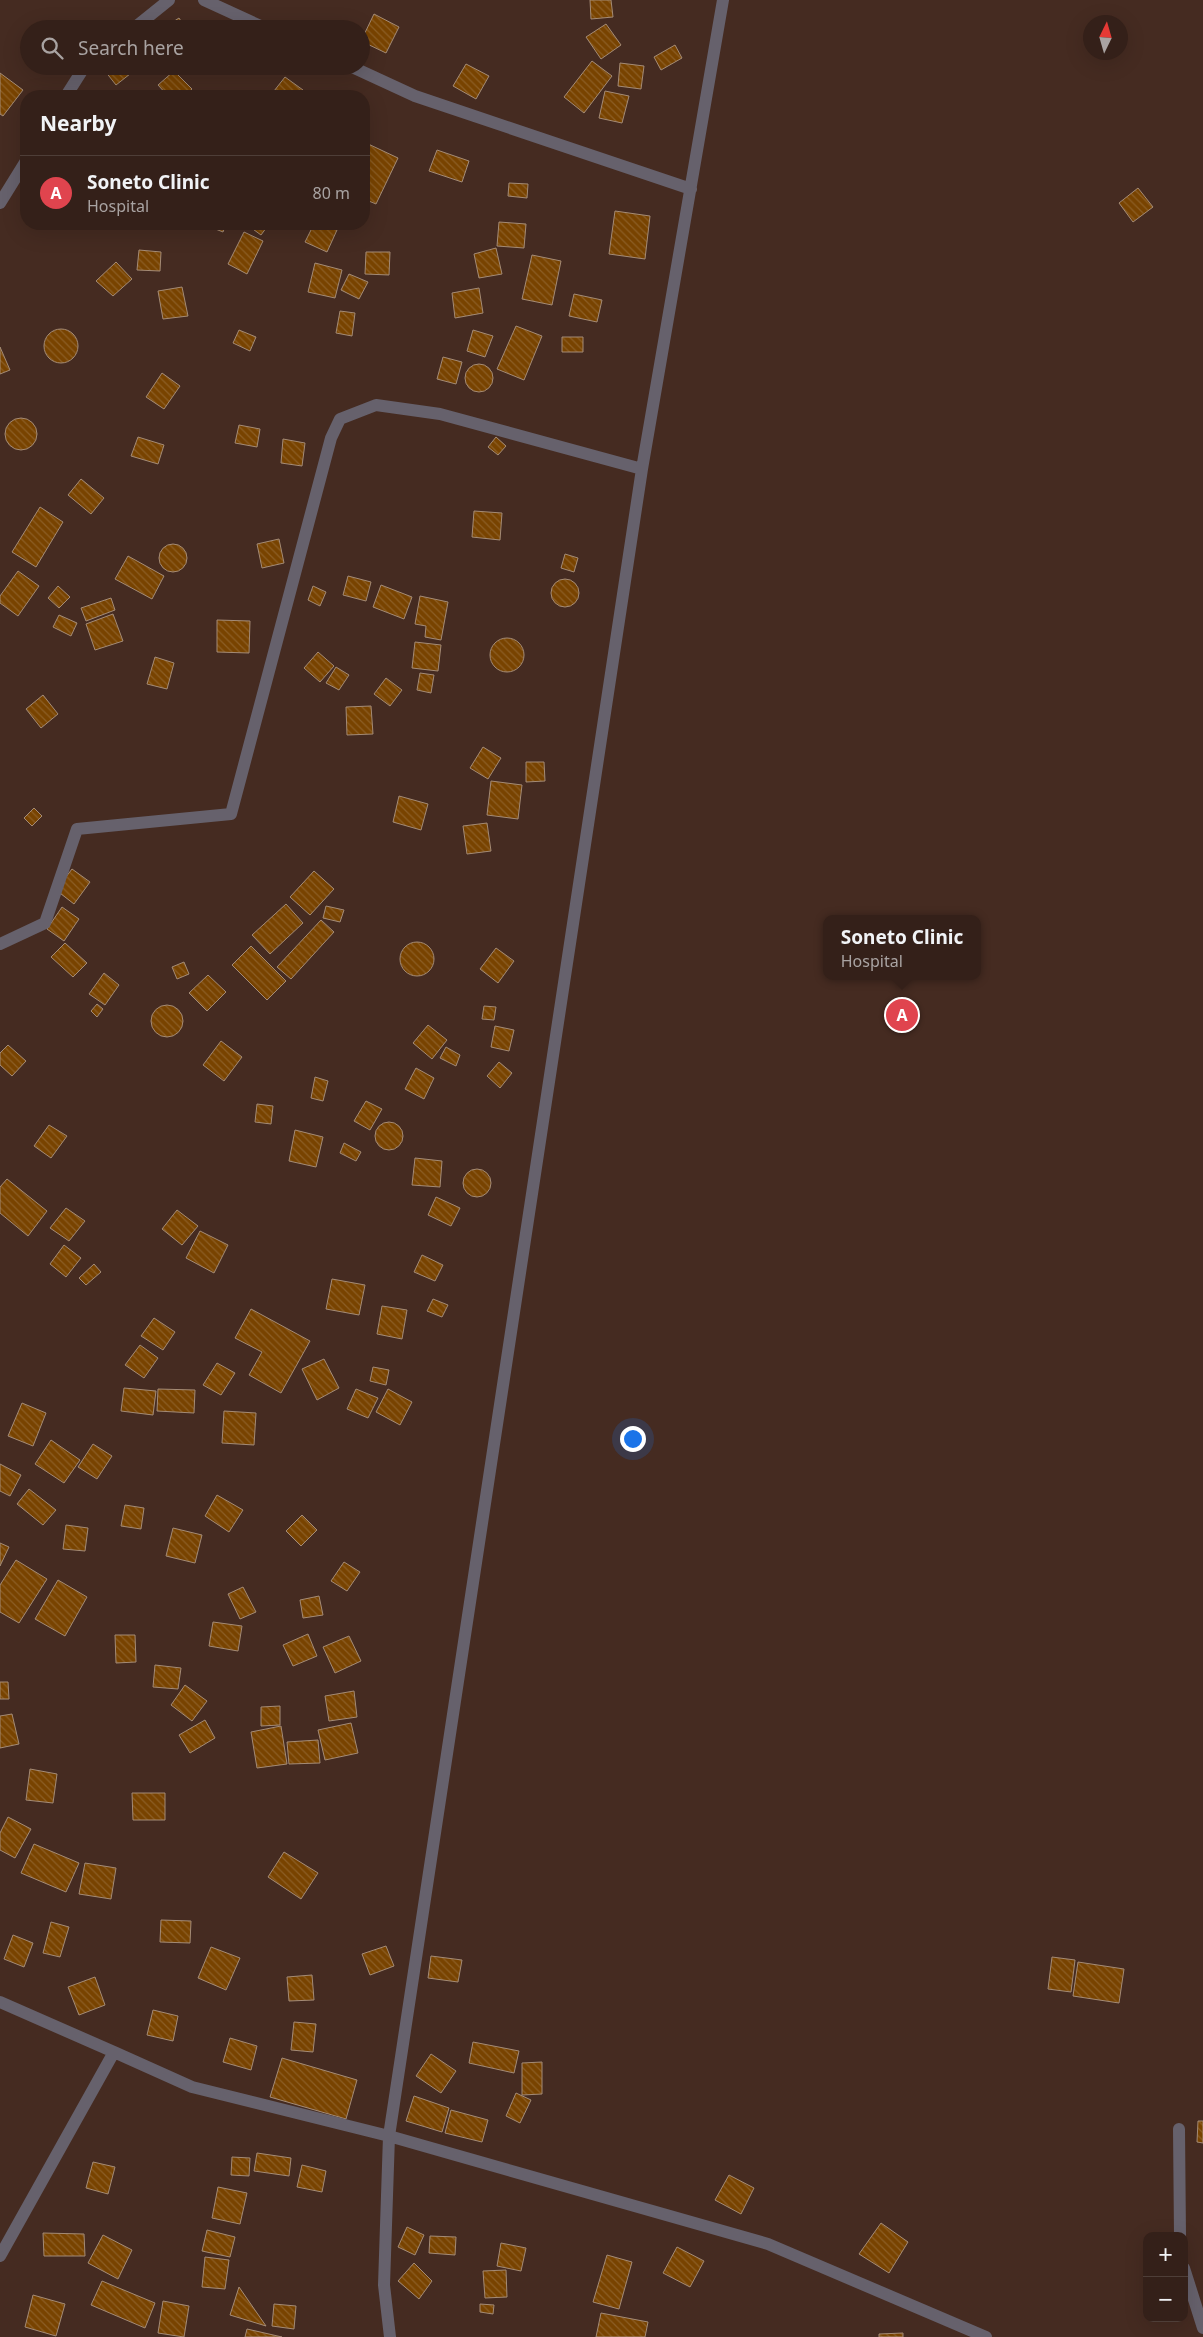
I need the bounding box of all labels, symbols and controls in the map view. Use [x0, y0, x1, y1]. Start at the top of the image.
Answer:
north arrow [1083, 15, 1128, 60]
search box [20, 20, 370, 75]
icon: search [38, 34, 66, 62]
text: Search here [78, 35, 184, 61]
text: Nearby [40, 109, 116, 137]
text: Soneto Clinic [87, 169, 209, 195]
text: A [50, 182, 62, 204]
text: 80 m [313, 182, 350, 204]
text: Hospital [87, 195, 149, 217]
popup [823, 915, 981, 980]
text: Soneto Clinic [841, 924, 963, 950]
text: Hospital [841, 950, 903, 972]
pin: A [886, 996, 918, 1034]
your location [620, 1426, 646, 1452]
map controls [1143, 2232, 1188, 2322]
button: + [1143, 2232, 1188, 2277]
button: − [1143, 2277, 1188, 2322]

